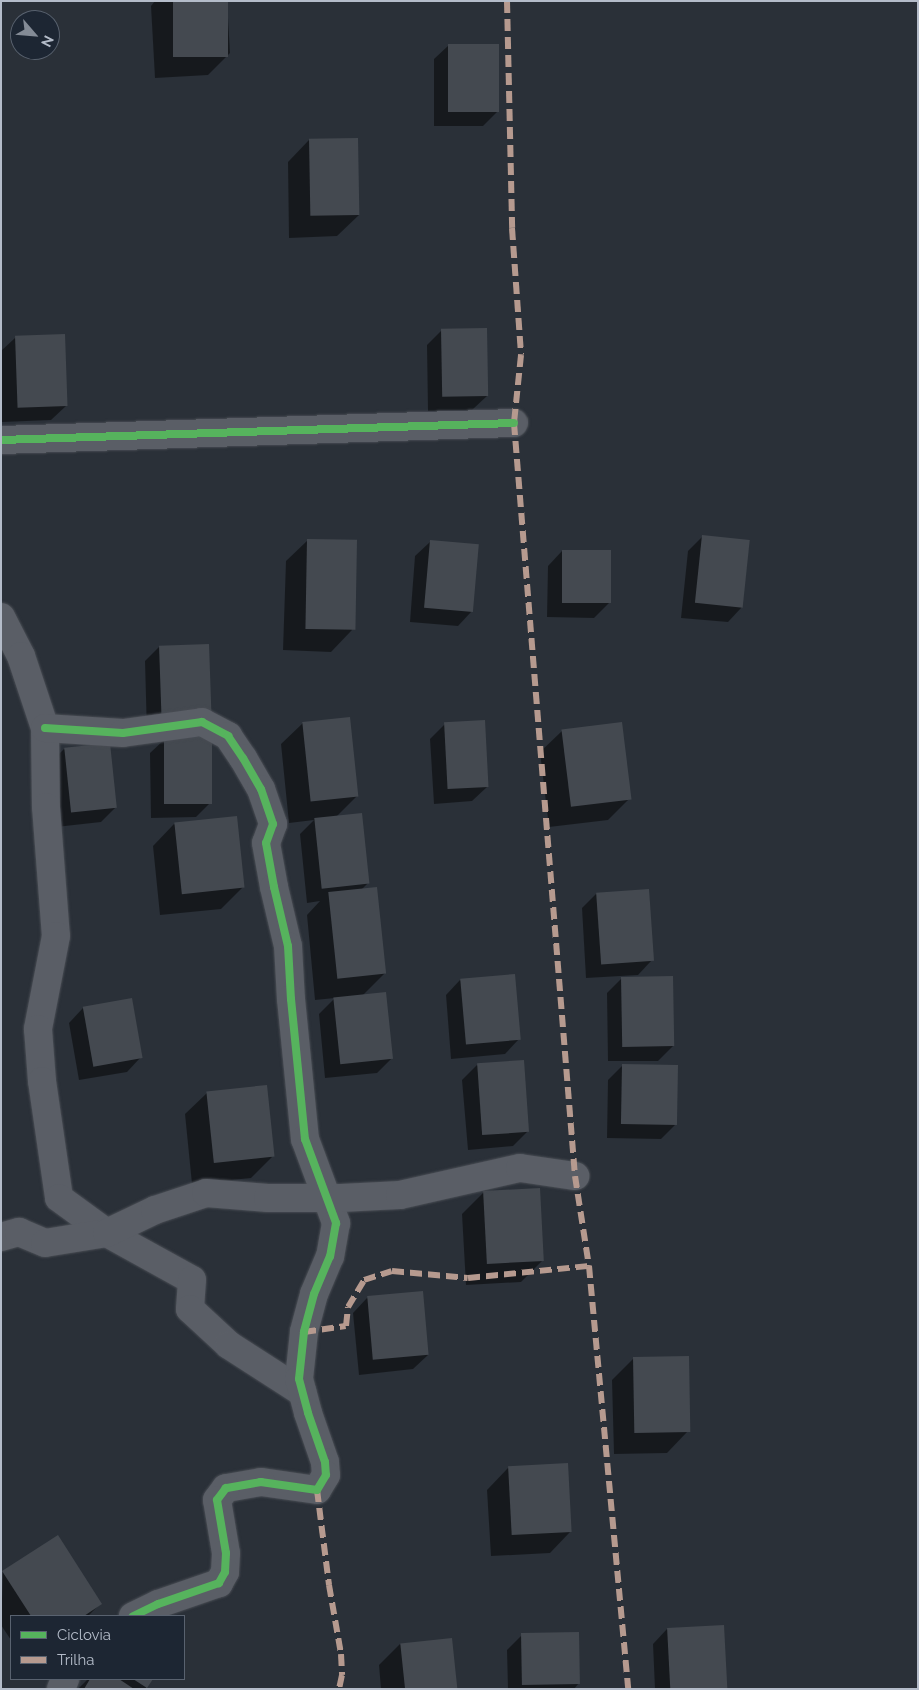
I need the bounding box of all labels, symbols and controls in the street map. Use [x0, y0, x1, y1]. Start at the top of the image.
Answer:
north arrow [10, 10, 60, 60]
text: N [38, 33, 57, 50]
legend [10, 1615, 185, 1680]
text: Ciclovia [57, 1626, 111, 1644]
text: Trilha [57, 1651, 94, 1669]

